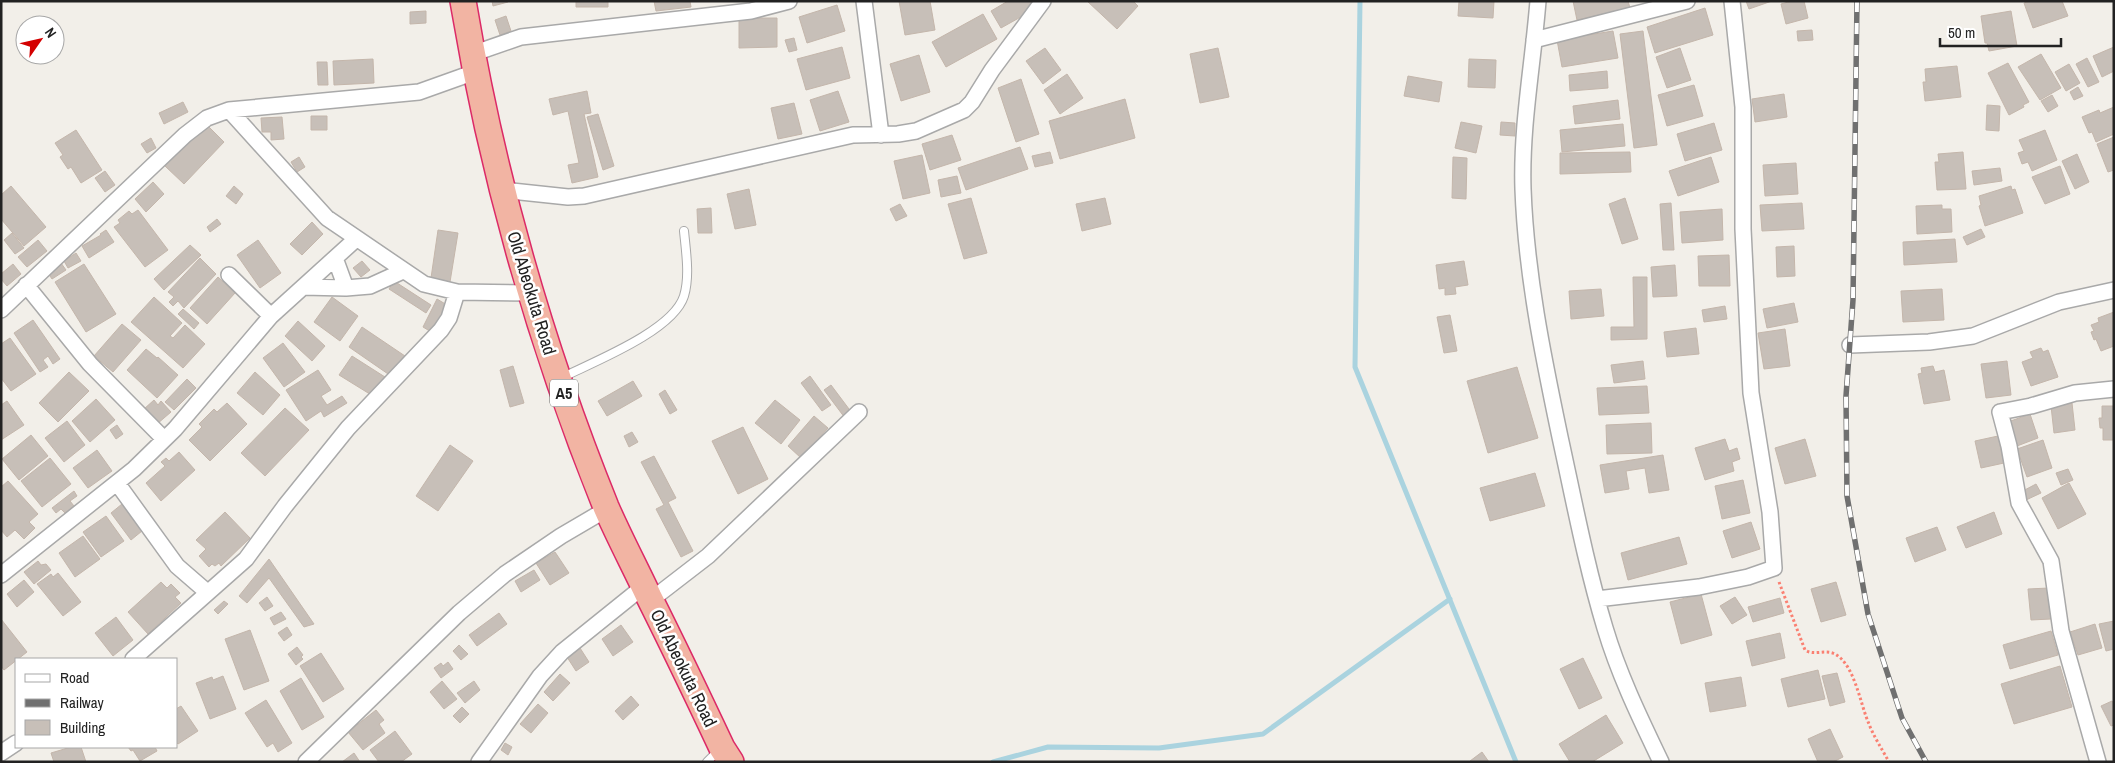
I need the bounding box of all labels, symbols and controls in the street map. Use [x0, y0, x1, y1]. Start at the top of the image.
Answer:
north arrow [15, 15, 65, 65]
scale bar [1940, 15, 2061, 47]
text: 50 m [1948, 22, 1975, 43]
text: N [41, 24, 61, 41]
street label: Old Abeokuta Road [501, 228, 563, 358]
road number: A5 [550, 379, 578, 406]
street label: Old Abeokuta Road [645, 605, 723, 731]
legend [15, 658, 178, 748]
text: Road [60, 667, 89, 688]
text: Railway [60, 692, 105, 713]
text: Building [60, 717, 105, 738]

